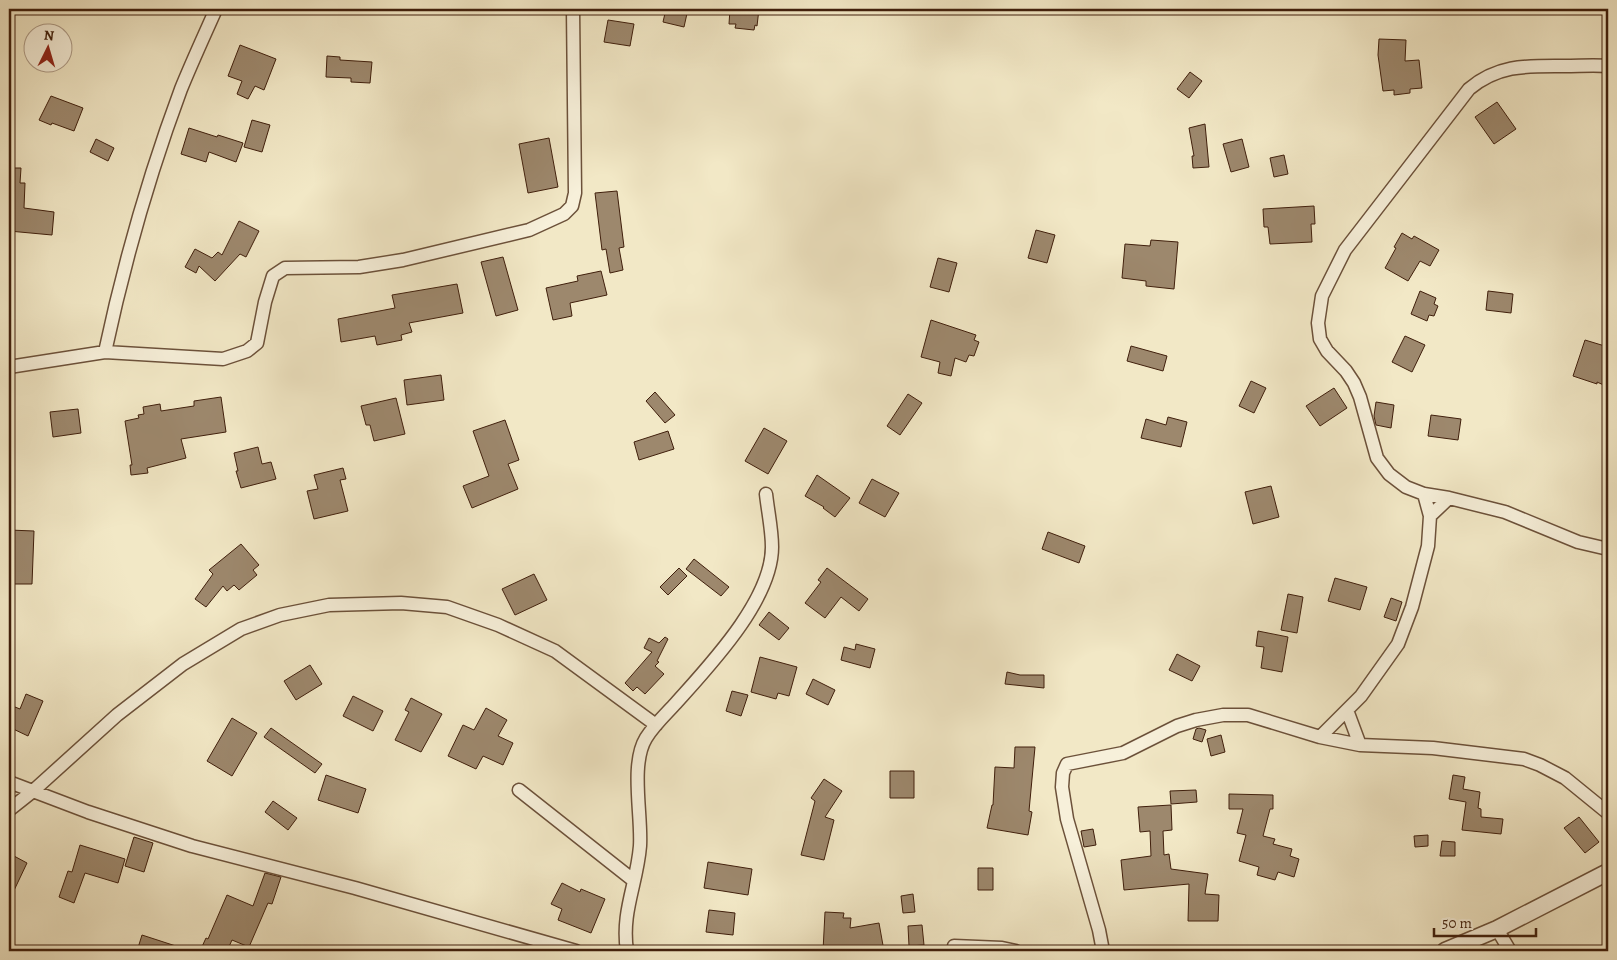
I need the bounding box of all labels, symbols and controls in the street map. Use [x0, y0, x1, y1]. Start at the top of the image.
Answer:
north arrow [22, 22, 72, 72]
text: N [43, 26, 55, 45]
scale bar [1434, 905, 1537, 937]
text: 50 m [1442, 913, 1472, 933]

